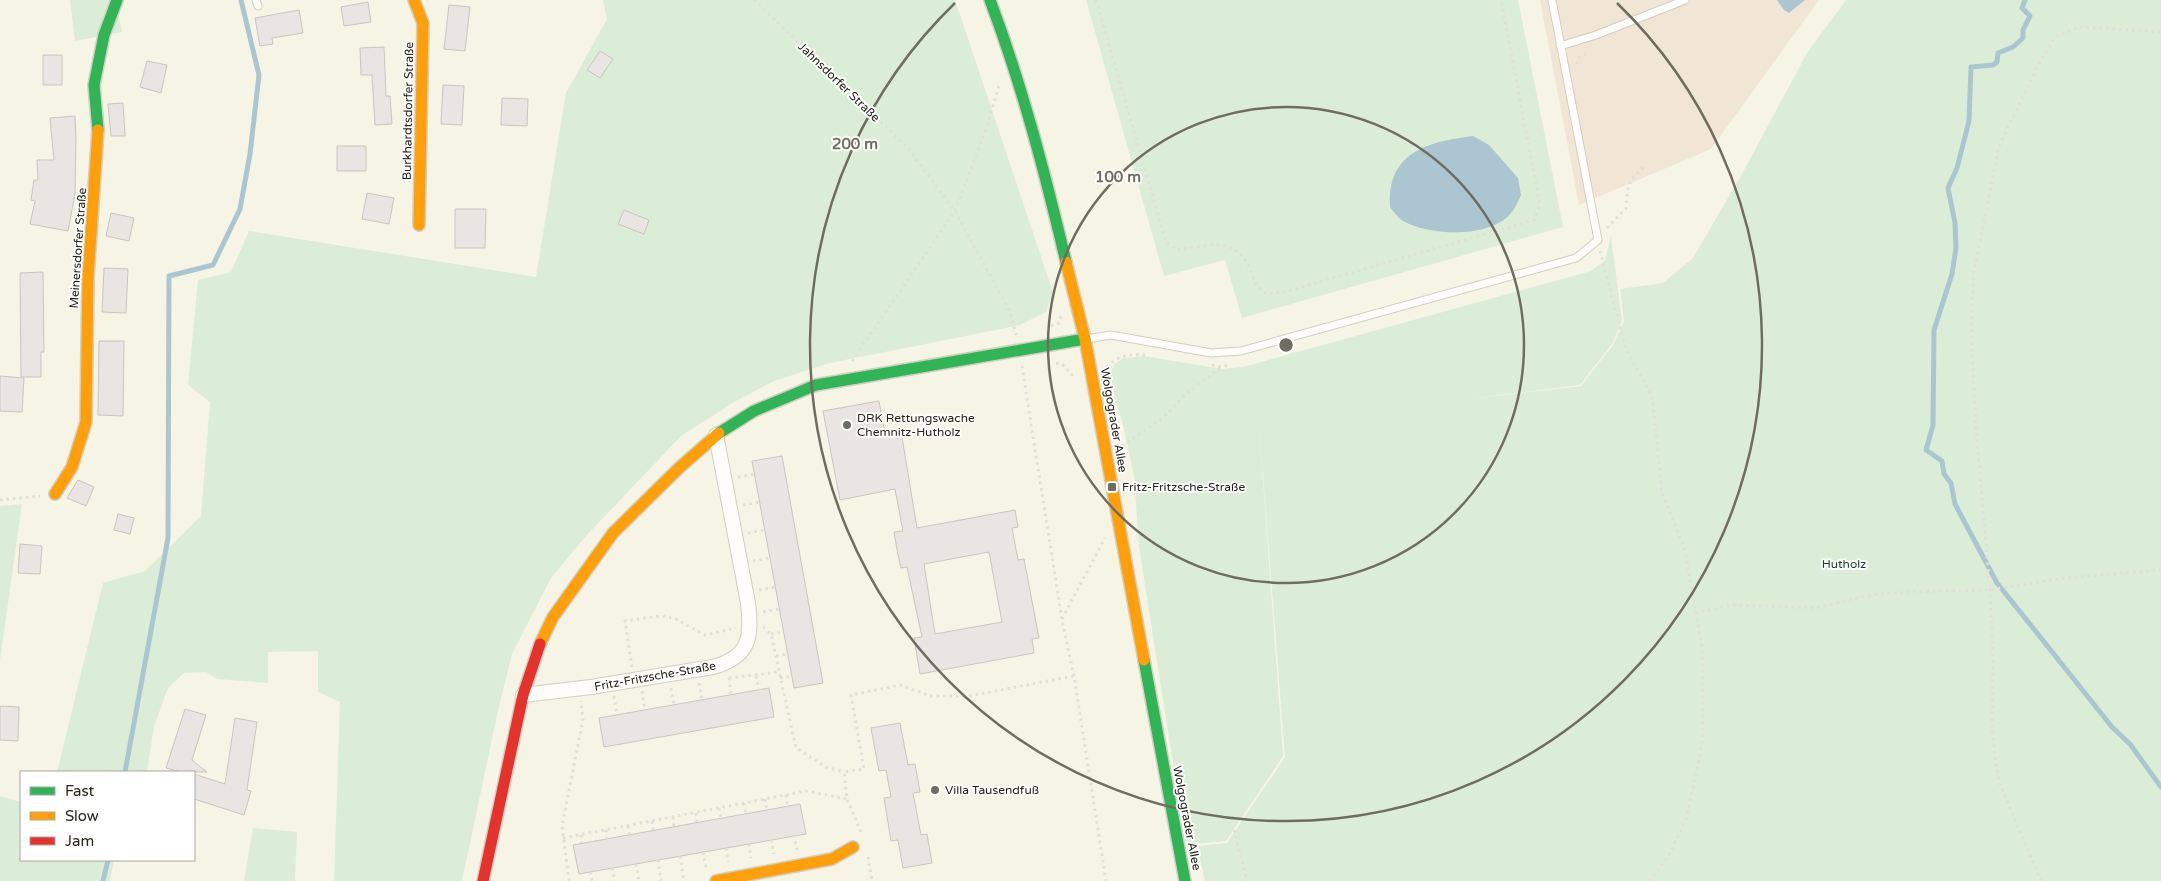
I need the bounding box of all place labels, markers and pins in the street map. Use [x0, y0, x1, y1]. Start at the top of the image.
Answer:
centre of rings [1277, 336, 1295, 354]
place label: DRK Rettungswache Chemnitz-Hutholz [857, 411, 975, 439]
marker: DRK Rettungswache Chemnitz-Hutholz [841, 419, 853, 431]
place label: Fritz-Fritzsche-Straße [1122, 480, 1245, 494]
marker: Fritz-Fritzsche-Straße [1106, 481, 1118, 493]
place label: Villa Tausendfuß [945, 783, 1039, 797]
marker: Villa Tausendfuß [929, 784, 941, 796]

